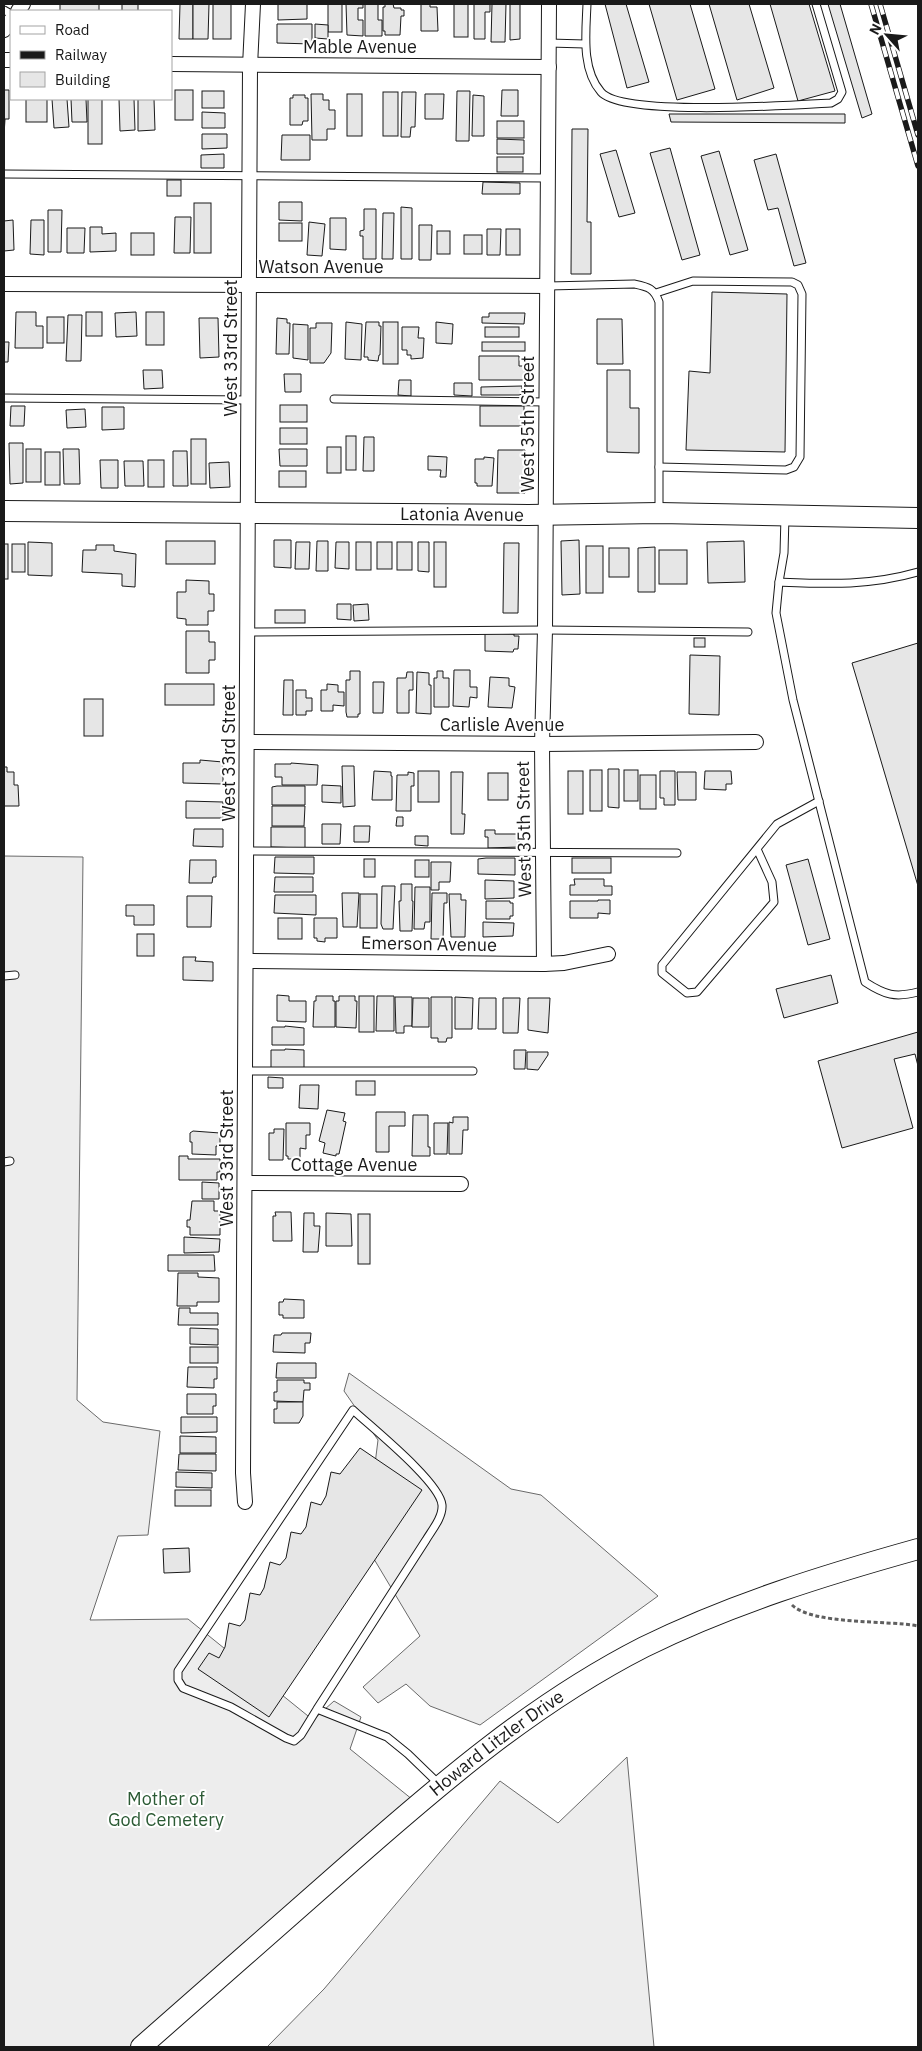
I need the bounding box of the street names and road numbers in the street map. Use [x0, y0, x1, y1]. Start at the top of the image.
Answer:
street label: Mable Avenue [303, 35, 417, 58]
street label: Watson Avenue [258, 255, 384, 278]
street label: West 33rd Street [219, 279, 242, 417]
street label: West 35th Street [516, 356, 539, 492]
street label: Latonia Avenue [400, 502, 524, 526]
street label: West 33rd Street [217, 684, 240, 822]
street label: Carlisle Avenue [440, 713, 564, 736]
street label: West 35th Street [511, 761, 536, 898]
street label: Emerson Avenue [361, 931, 497, 956]
street label: West 33rd Street [215, 1089, 238, 1227]
street label: Cottage Avenue [291, 1153, 418, 1176]
street label: Howard Litzler Drive [424, 1685, 568, 1801]

